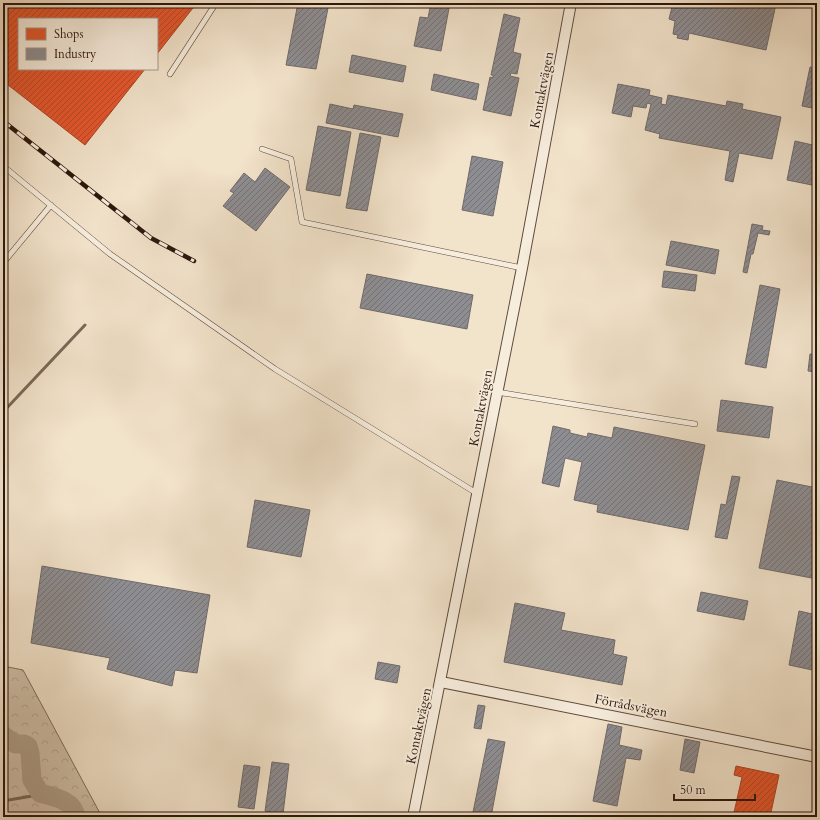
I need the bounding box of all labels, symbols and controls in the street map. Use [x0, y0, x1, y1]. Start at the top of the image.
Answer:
legend [18, 18, 158, 70]
text: Shops [54, 26, 83, 42]
text: Industry [54, 46, 97, 62]
street label: Kontaktvägen [526, 50, 558, 130]
street label: Kontaktvägen [465, 368, 497, 448]
street label: Kontaktvägen [402, 686, 436, 766]
street label: Förrådsvägen [593, 690, 669, 722]
scale bar [674, 776, 755, 802]
text: 50 m [680, 782, 707, 798]

